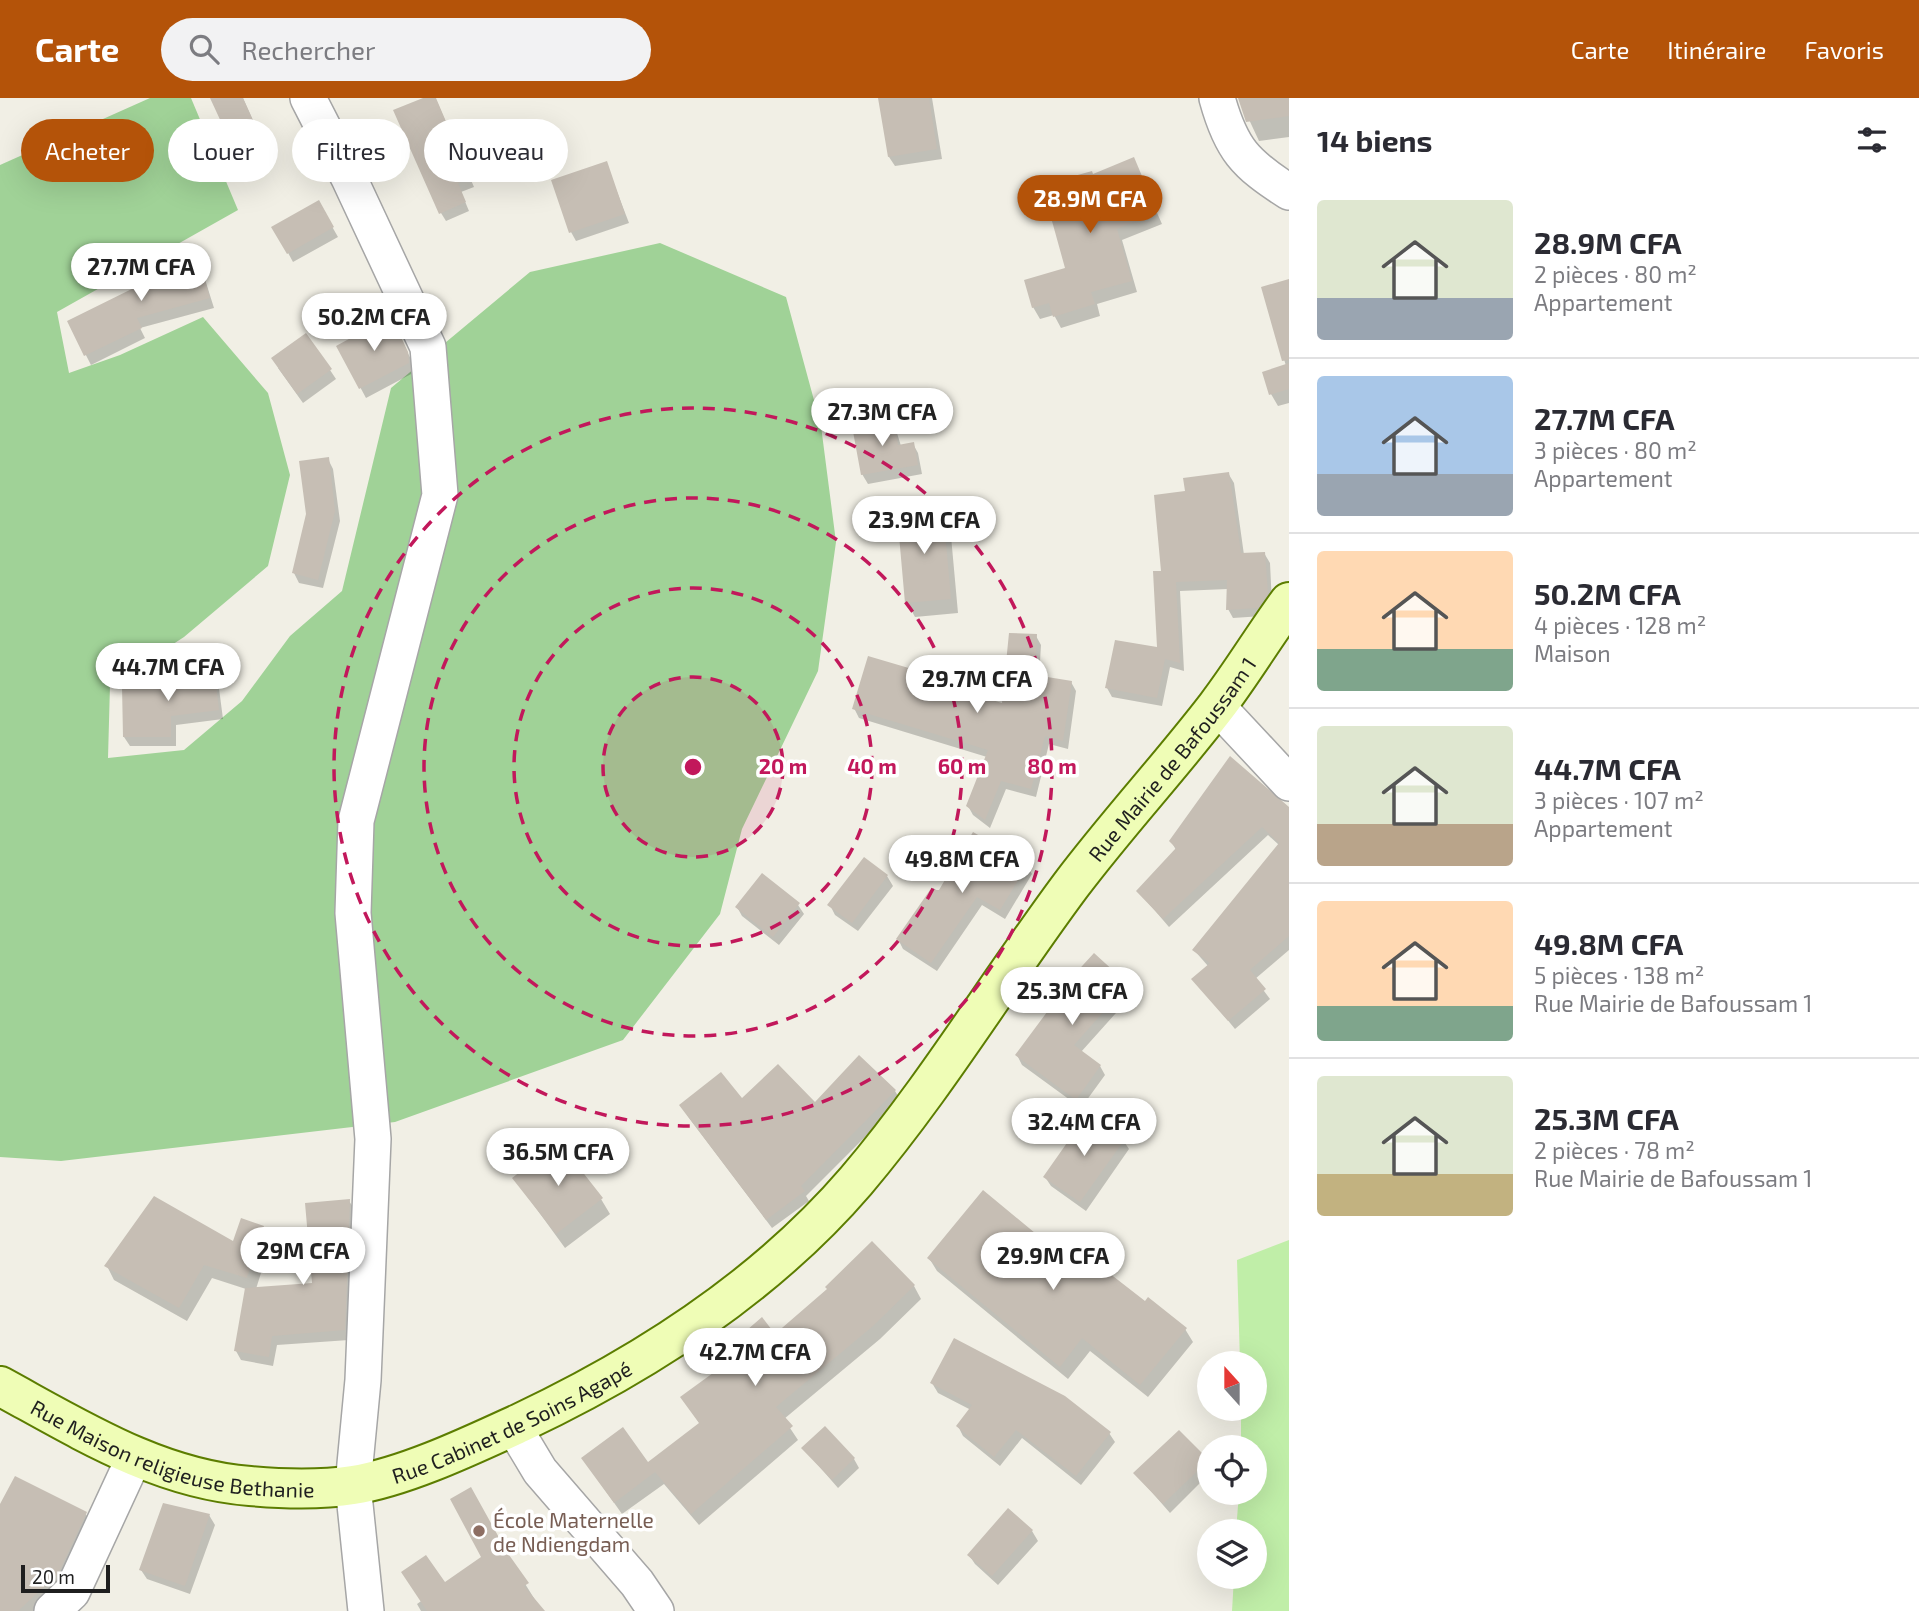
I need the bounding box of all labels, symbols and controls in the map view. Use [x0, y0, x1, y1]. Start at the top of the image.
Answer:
search box [161, 18, 651, 81]
text: Carte [35, 29, 119, 69]
icon: search [185, 30, 223, 68]
text: Rechercher [241, 34, 375, 65]
text: Carte [1571, 35, 1629, 64]
text: Itinéraire [1667, 35, 1766, 64]
text: Favoris [1804, 35, 1884, 64]
chip: Acheter [21, 119, 154, 182]
chip: Louer [168, 119, 278, 182]
chip: Filtres [292, 119, 410, 182]
chip: Nouveau [424, 119, 568, 182]
icon: filters [1853, 121, 1891, 159]
text: 14 biens [1317, 122, 1433, 158]
pin: 28.9M CFA [1010, 176, 1170, 235]
text: 28.9M CFA [1033, 184, 1147, 212]
text: 28.9M CFA [1534, 224, 1682, 260]
icon: home [1373, 228, 1457, 312]
pin: 27.7M CFA [61, 244, 221, 303]
text: 27.7M CFA [87, 252, 195, 280]
text: 2 pièces · 80 m² [1534, 260, 1697, 288]
text: Appartement [1534, 288, 1673, 316]
pin: 50.2M CFA [294, 294, 454, 353]
text: 50.2M CFA [318, 302, 430, 330]
pin: 27.3M CFA [802, 388, 962, 448]
text: 27.3M CFA [827, 397, 937, 425]
text: 27.7M CFA [1534, 400, 1675, 436]
icon: home [1373, 404, 1457, 488]
text: 3 pièces · 80 m² [1534, 436, 1697, 464]
text: Appartement [1534, 464, 1673, 492]
pin: 23.9M CFA [844, 496, 1004, 556]
text: 23.9M CFA [868, 505, 980, 533]
text: 50.2M CFA [1534, 575, 1681, 611]
icon: home [1373, 579, 1457, 663]
text: 4 pièces · 128 m² [1534, 611, 1706, 639]
text: Maison [1534, 639, 1611, 667]
pin: 44.7M CFA [88, 644, 248, 703]
text: 44.7M CFA [112, 652, 224, 680]
street label: Rue Mairie de Bafoussam 1 [1082, 652, 1260, 866]
pin: 29.7M CFA [897, 656, 1057, 715]
text: 29.7M CFA [922, 664, 1032, 692]
text: 44.7M CFA [1534, 750, 1681, 786]
text: 20 m [759, 753, 807, 778]
text: 40 m [847, 753, 897, 778]
text: 60 m [938, 753, 986, 778]
text: 80 m [1027, 753, 1077, 778]
icon: home [1373, 754, 1457, 838]
centre of rings [681, 755, 705, 779]
text: 3 pièces · 107 m² [1534, 786, 1704, 814]
text: Appartement [1534, 814, 1673, 842]
pin: 49.8M CFA [882, 836, 1042, 895]
text: 49.8M CFA [905, 844, 1019, 872]
text: 49.8M CFA [1534, 925, 1683, 961]
icon: home [1373, 929, 1457, 1013]
text: 5 pièces · 138 m² [1534, 961, 1704, 989]
pin: 25.3M CFA [992, 968, 1152, 1027]
text: 25.3M CFA [1016, 976, 1128, 1004]
text: Rue Mairie de Bafoussam 1 [1534, 989, 1812, 1017]
pin: 32.4M CFA [1004, 1098, 1164, 1158]
text: 25.3M CFA [1534, 1100, 1679, 1136]
icon: home [1373, 1104, 1457, 1188]
text: 32.4M CFA [1028, 1107, 1140, 1135]
pin: 36.5M CFA [478, 1128, 638, 1188]
text: 2 pièces · 78 m² [1534, 1136, 1695, 1164]
text: 36.5M CFA [502, 1137, 614, 1165]
text: Rue Mairie de Bafoussam 1 [1534, 1164, 1812, 1192]
pin: 29M CFA [238, 1228, 368, 1287]
pin: 29.9M CFA [973, 1232, 1133, 1292]
text: 29M CFA [256, 1236, 350, 1264]
text: 29.9M CFA [997, 1241, 1109, 1269]
pin: 42.7M CFA [675, 1328, 835, 1388]
text: 42.7M CFA [699, 1337, 811, 1365]
north arrow [1197, 1351, 1267, 1421]
map controls [1197, 1351, 1267, 1589]
street label: Rue Cabinet de Soins Agapé [388, 1355, 635, 1488]
street label: Rue Maison religieuse Bethanie [27, 1393, 315, 1501]
button: locate [1197, 1435, 1267, 1505]
place label: École Maternelle de Ndiengdam [493, 1507, 654, 1556]
button: layers [1197, 1519, 1267, 1589]
marker: École Maternelle de Ndiengdam [471, 1523, 487, 1539]
scale bar [21, 1562, 110, 1594]
text: 20 m [32, 1565, 75, 1588]

